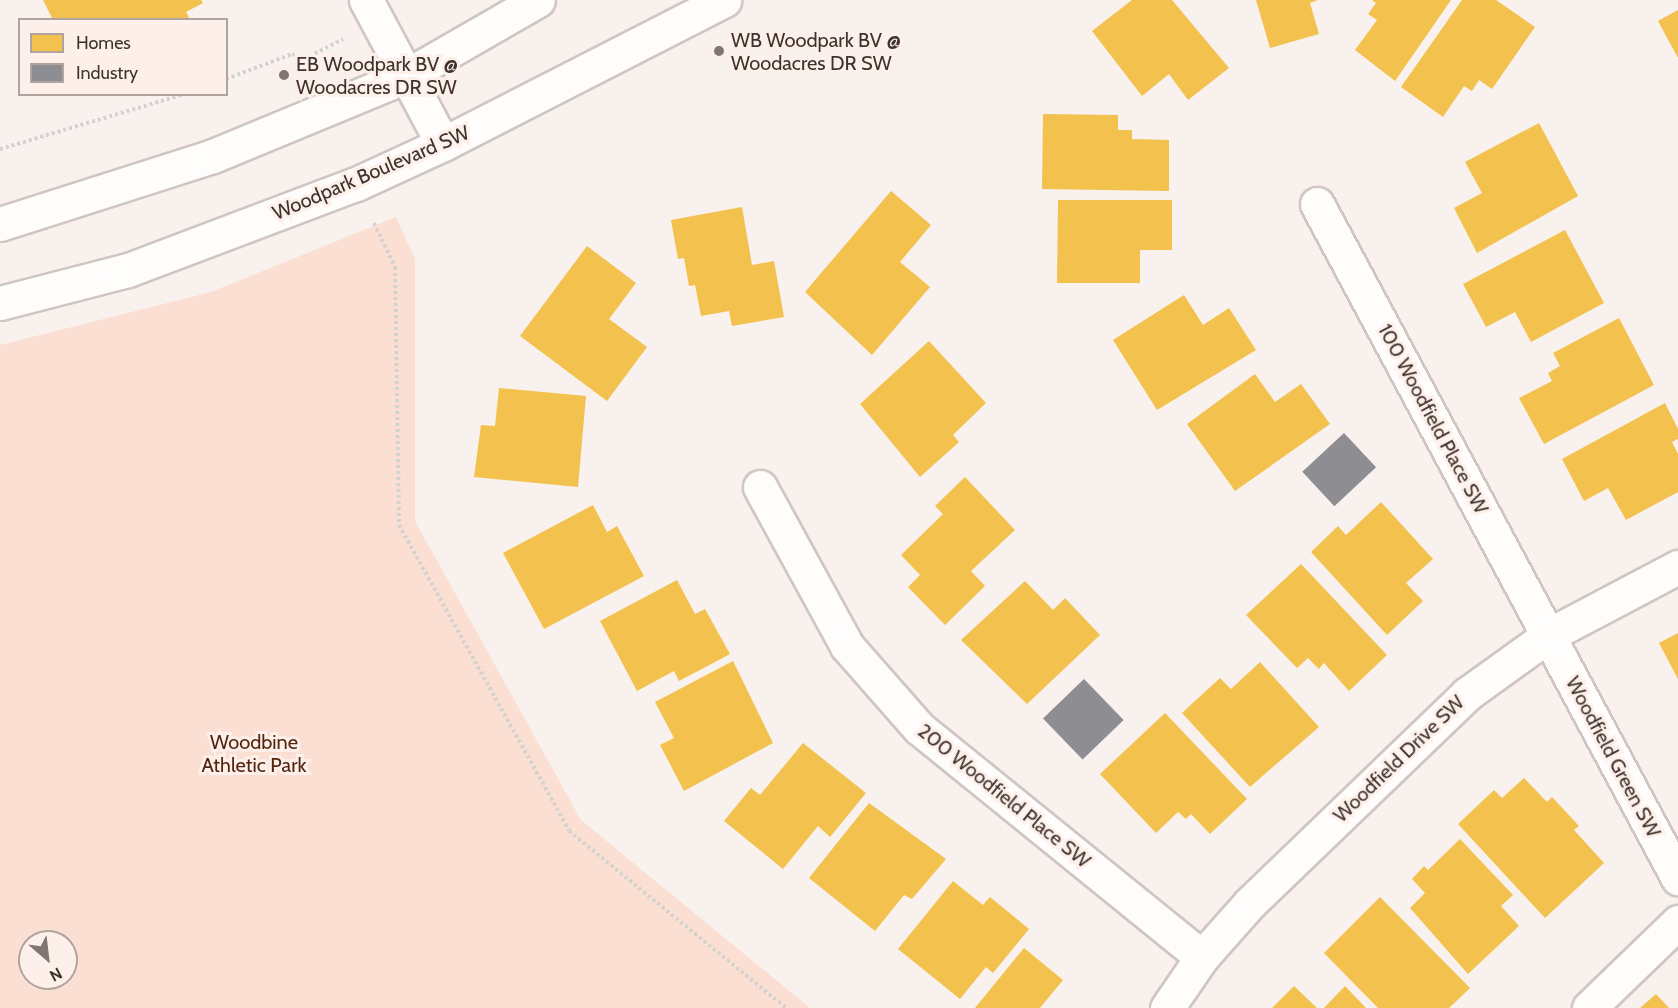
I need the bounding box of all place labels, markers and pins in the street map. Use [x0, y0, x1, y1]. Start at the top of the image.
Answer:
place label: WB Woodpark BV @ Woodacres DR SW [731, 28, 901, 75]
marker: WB Woodpark BV @ Woodacres DR SW [712, 44, 726, 58]
place label: EB Woodpark BV @ Woodacres DR SW [296, 52, 458, 99]
marker: EB Woodpark BV @ Woodacres DR SW [277, 68, 291, 82]

